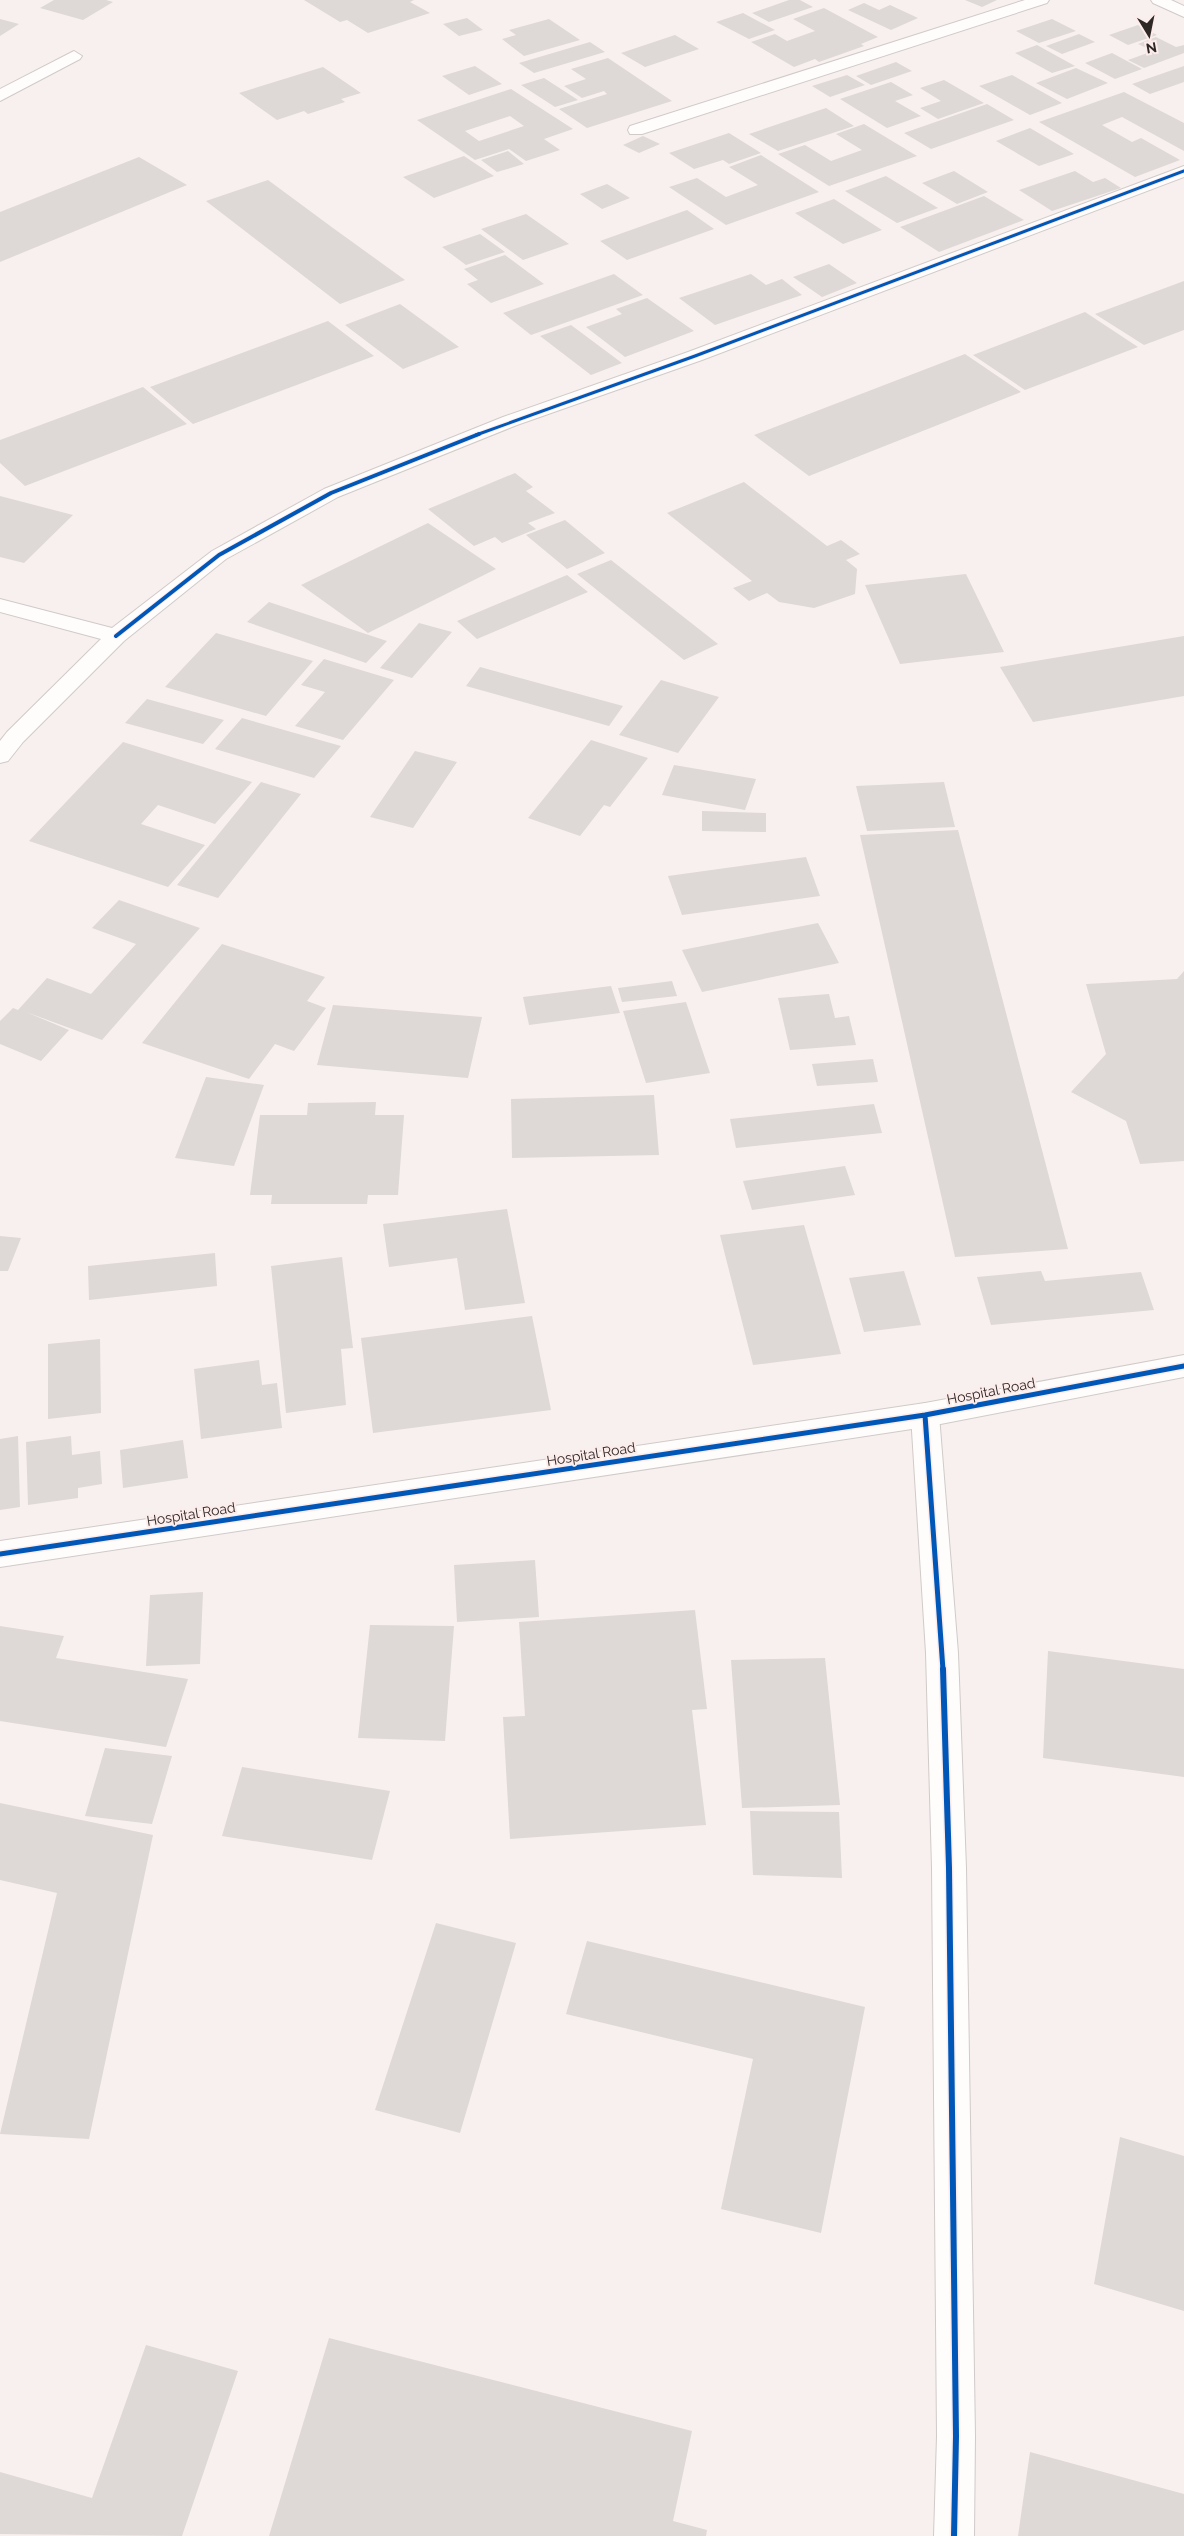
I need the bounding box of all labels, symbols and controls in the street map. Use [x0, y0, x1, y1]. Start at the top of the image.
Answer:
north arrow [1124, 10, 1174, 60]
text: N [1145, 39, 1158, 57]
street label: Hospital Road [945, 1375, 1037, 1407]
street label: Hospital Road [545, 1439, 637, 1469]
street label: Hospital Road [145, 1499, 237, 1529]

